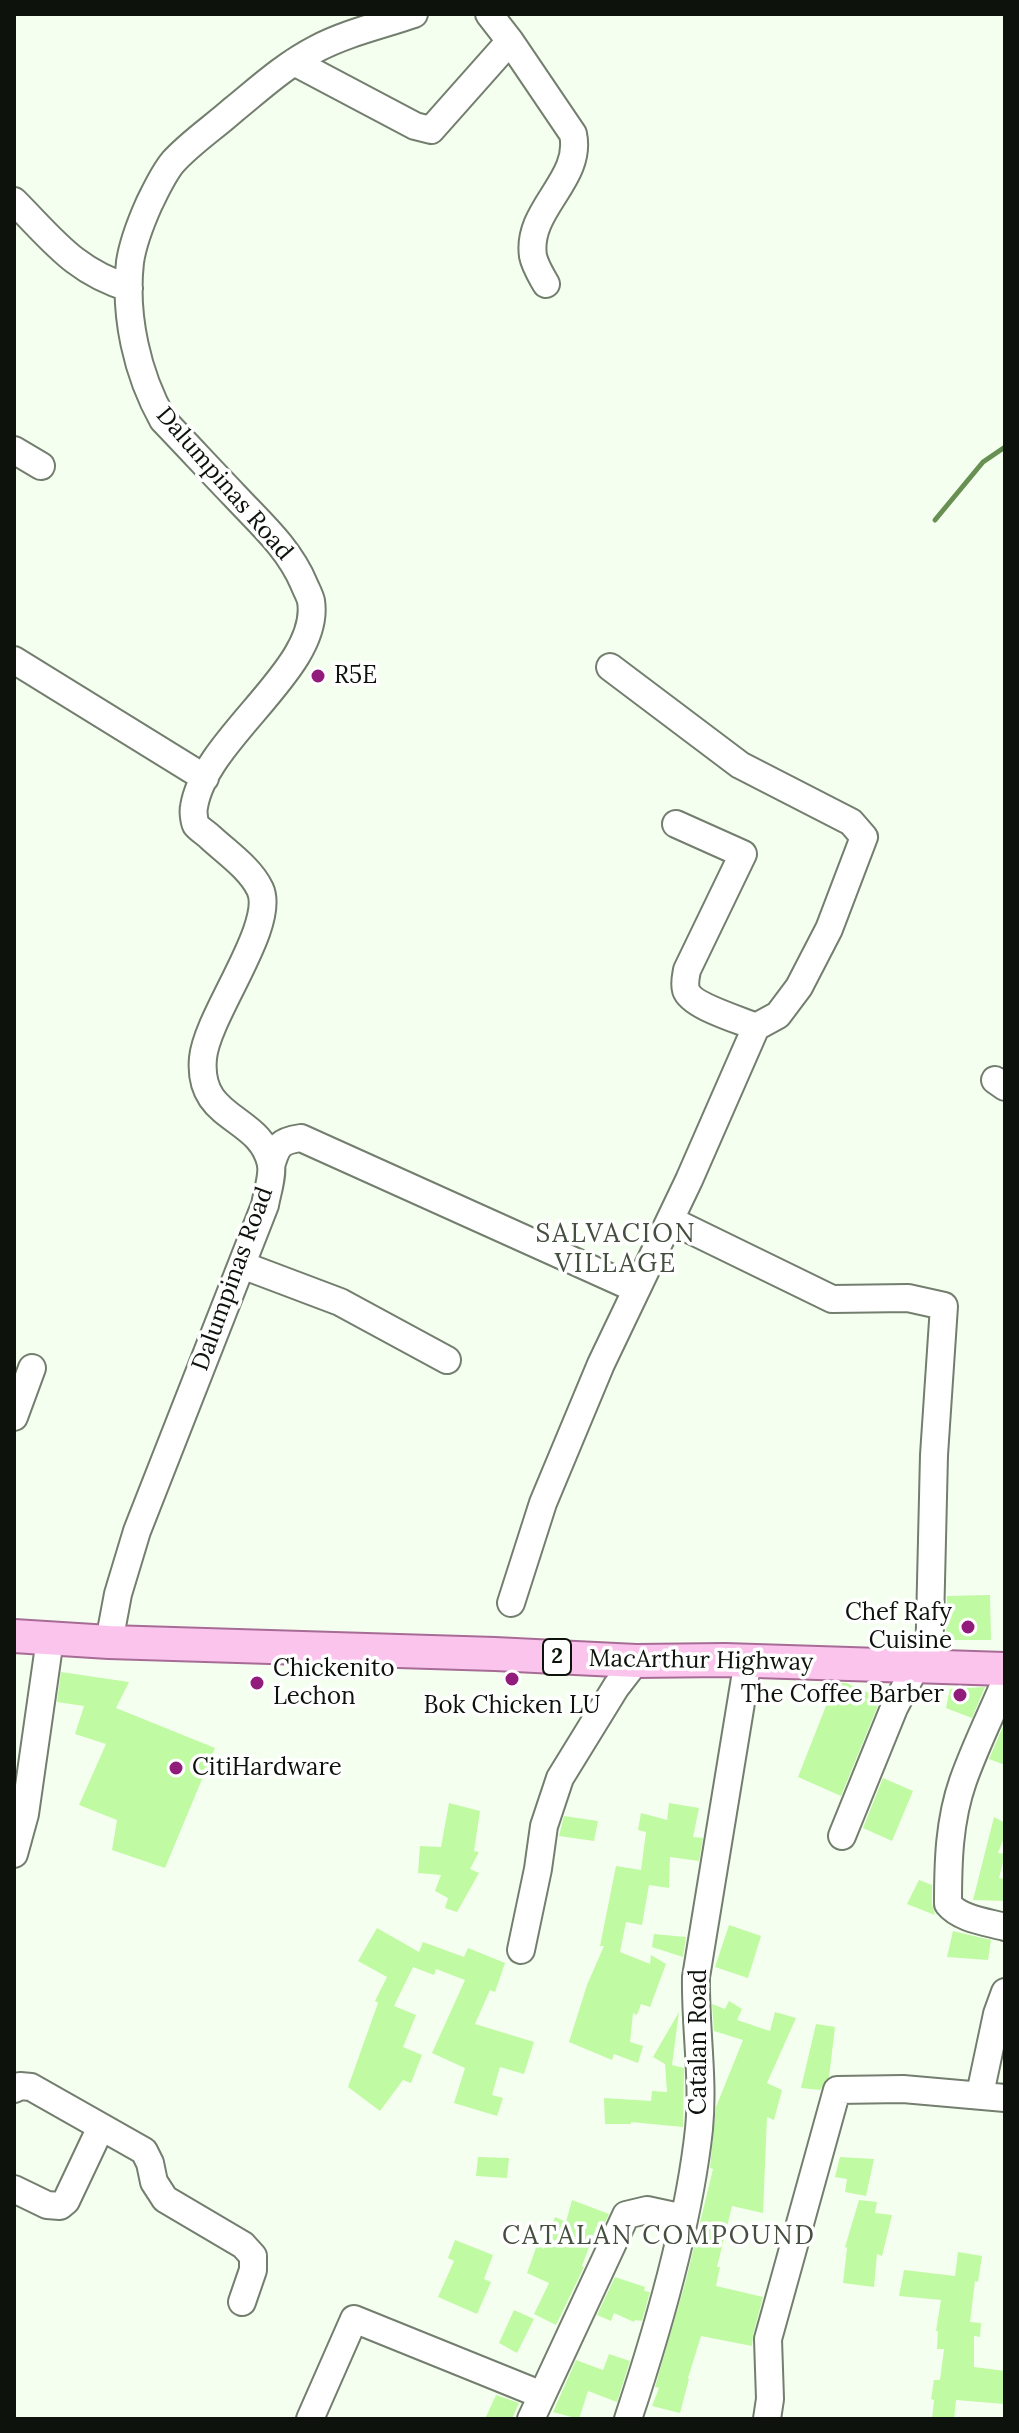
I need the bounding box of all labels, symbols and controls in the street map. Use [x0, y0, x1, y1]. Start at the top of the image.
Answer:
street label: Dalumpinas Road [150, 402, 298, 566]
place label: R5E [334, 662, 377, 690]
marker: R5E [309, 667, 327, 685]
street label: Dalumpinas Road [186, 1183, 280, 1375]
district label: SALVACION VILLAGE [536, 1219, 696, 1280]
place label: Chef Rafy Cuisine [845, 1599, 952, 1655]
marker: Chef Rafy Cuisine [959, 1618, 977, 1636]
road number: 2 [543, 1639, 571, 1675]
street label: MacArthur Highway [588, 1645, 814, 1677]
place label: Chickenito Lechon [273, 1655, 394, 1711]
marker: Bok Chicken LU [503, 1670, 521, 1688]
marker: Chickenito Lechon [248, 1674, 266, 1692]
place label: The Coffee Barber [741, 1681, 944, 1709]
marker: The Coffee Barber [951, 1686, 969, 1704]
place label: Bok Chicken LU [423, 1692, 601, 1720]
place label: CitiHardware [192, 1754, 342, 1782]
marker: CitiHardware [167, 1759, 185, 1777]
street label: Catalan Road [685, 1969, 713, 2115]
district label: CATALAN COMPOUND [502, 2221, 816, 2253]

